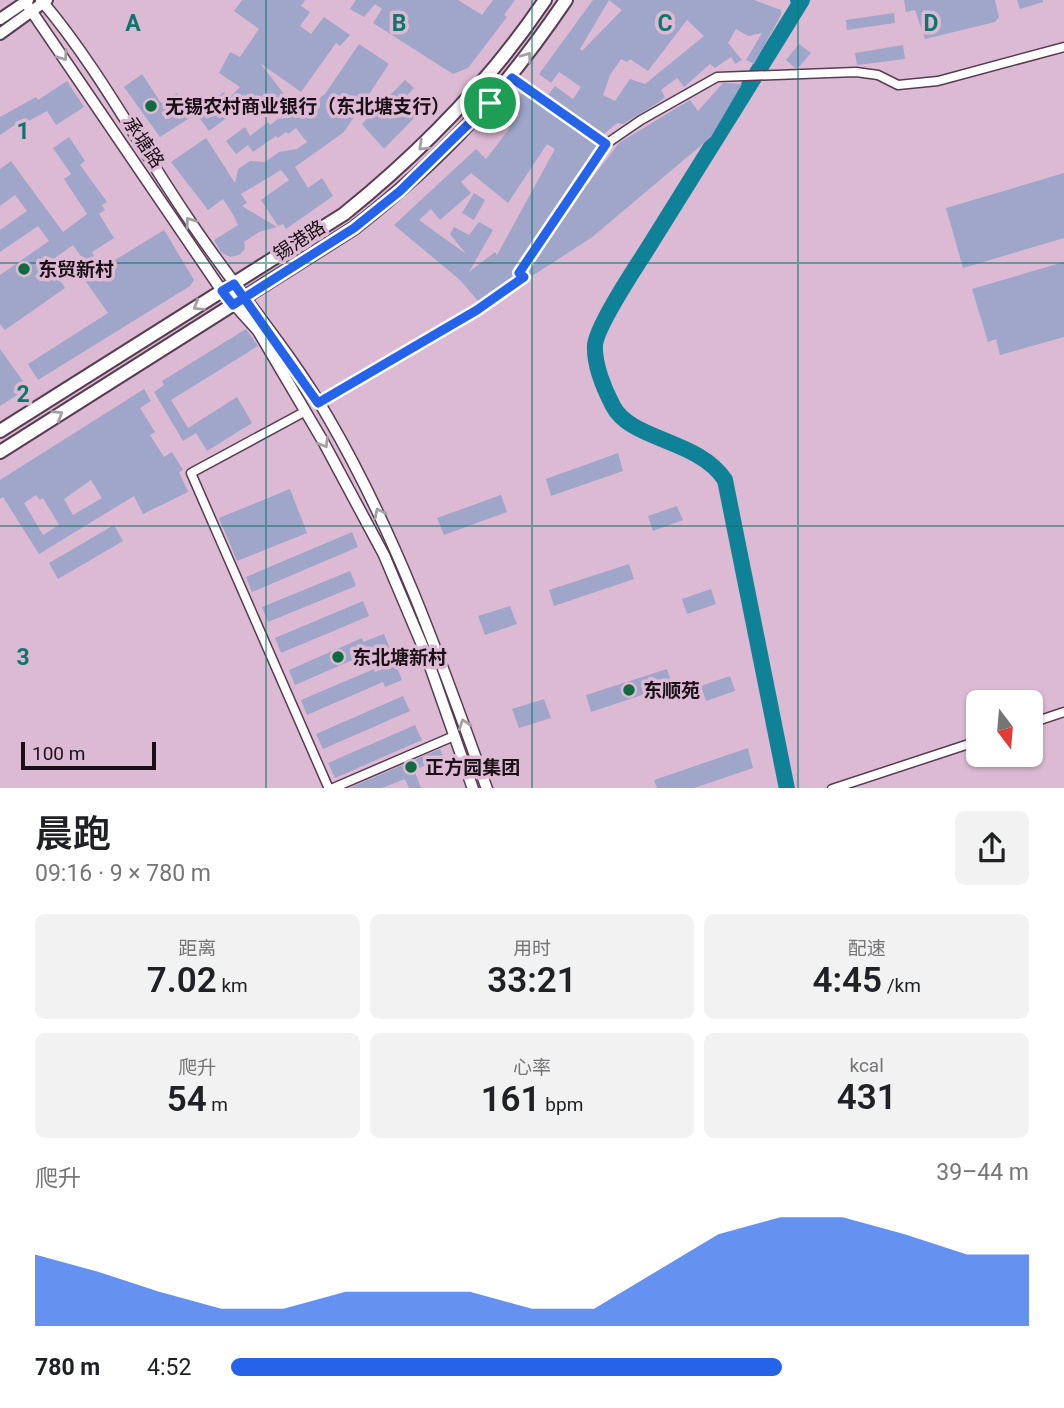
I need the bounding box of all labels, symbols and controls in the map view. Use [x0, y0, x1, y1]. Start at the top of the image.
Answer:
text: A [125, 10, 141, 37]
text: B [392, 10, 406, 37]
text: C [657, 10, 673, 37]
text: D [924, 10, 938, 37]
one-way arrow [55, 48, 67, 61]
one-way arrow [519, 52, 531, 65]
pin [460, 73, 520, 133]
icon: arrive [471, 84, 509, 122]
place label: 无锡农村商业银行（东北塘支行） [165, 95, 450, 118]
marker: 无锡农村商业银行（东北塘支行） [143, 98, 159, 114]
street label: 承塘路 [118, 112, 169, 172]
text: 1 [16, 118, 30, 145]
one-way arrow [418, 137, 431, 150]
street label: 锡港路 [269, 215, 329, 266]
one-way arrow [186, 217, 198, 230]
place label: 东贸新村 [38, 258, 114, 281]
marker: 东贸新村 [16, 261, 32, 277]
one-way arrow [193, 297, 206, 310]
text: 2 [16, 381, 30, 408]
one-way arrow [50, 411, 63, 424]
one-way arrow [316, 436, 329, 449]
one-way arrow [373, 508, 387, 520]
text: 3 [16, 644, 30, 671]
place label: 东北塘新村 [352, 646, 447, 669]
marker: 东北塘新村 [330, 649, 346, 665]
place label: 东顺苑 [643, 679, 700, 702]
marker: 东顺苑 [621, 682, 637, 698]
north arrow [966, 690, 1043, 766]
map controls [966, 690, 1043, 767]
one-way arrow [458, 719, 472, 731]
scale bar [21, 740, 156, 771]
text: 100 m [32, 742, 85, 765]
place label: 正方园集团 [425, 756, 520, 779]
marker: 正方园集团 [403, 759, 419, 775]
button: share [955, 811, 1029, 885]
text: 晨跑 [35, 812, 111, 856]
text: 09:16 · 9 × 780 m [35, 860, 211, 887]
text: 距离 [178, 937, 216, 960]
text: 用时 [513, 937, 551, 960]
text: 配速 [848, 937, 886, 960]
text: 7.02 [147, 960, 217, 1001]
text: 33:21 [487, 960, 577, 1001]
text: 4:45 [812, 960, 882, 1001]
text: km [217, 974, 248, 997]
text: /km [882, 974, 921, 997]
text: kcal [849, 1054, 884, 1077]
text: 爬升 [178, 1056, 216, 1079]
text: 心率 [513, 1056, 551, 1079]
text: 431 [837, 1077, 897, 1118]
text: 54 [167, 1079, 207, 1120]
text: 161 [481, 1079, 541, 1120]
text: m [207, 1093, 228, 1116]
text: bpm [541, 1093, 583, 1116]
text: 39–44 m [936, 1159, 1029, 1186]
text: 爬升 [35, 1165, 81, 1192]
text: 780 m [35, 1354, 100, 1381]
text: 4:52 [147, 1354, 191, 1381]

